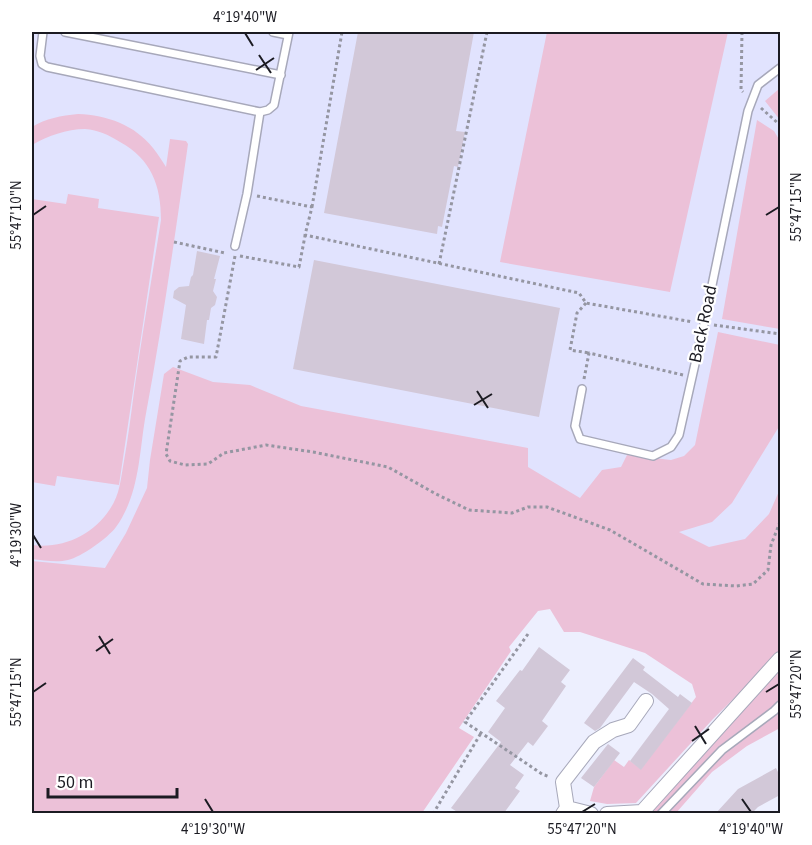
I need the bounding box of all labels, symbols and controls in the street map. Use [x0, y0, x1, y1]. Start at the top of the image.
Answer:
text: 4°19'40"W [213, 7, 277, 28]
text: 55°47'15"N [786, 172, 807, 242]
text: 55°47'10"N [6, 180, 27, 250]
street label: Back Road [683, 283, 723, 365]
text: 4°19'30"W [6, 503, 27, 567]
text: 55°47'20"N [786, 649, 807, 719]
text: 55°47'15"N [6, 657, 27, 727]
scale bar [48, 761, 177, 799]
text: 50 m [57, 770, 93, 795]
text: 4°19'30"W [181, 819, 245, 840]
text: 55°47'20"N [547, 819, 617, 840]
text: 4°19'40"W [719, 819, 783, 840]

